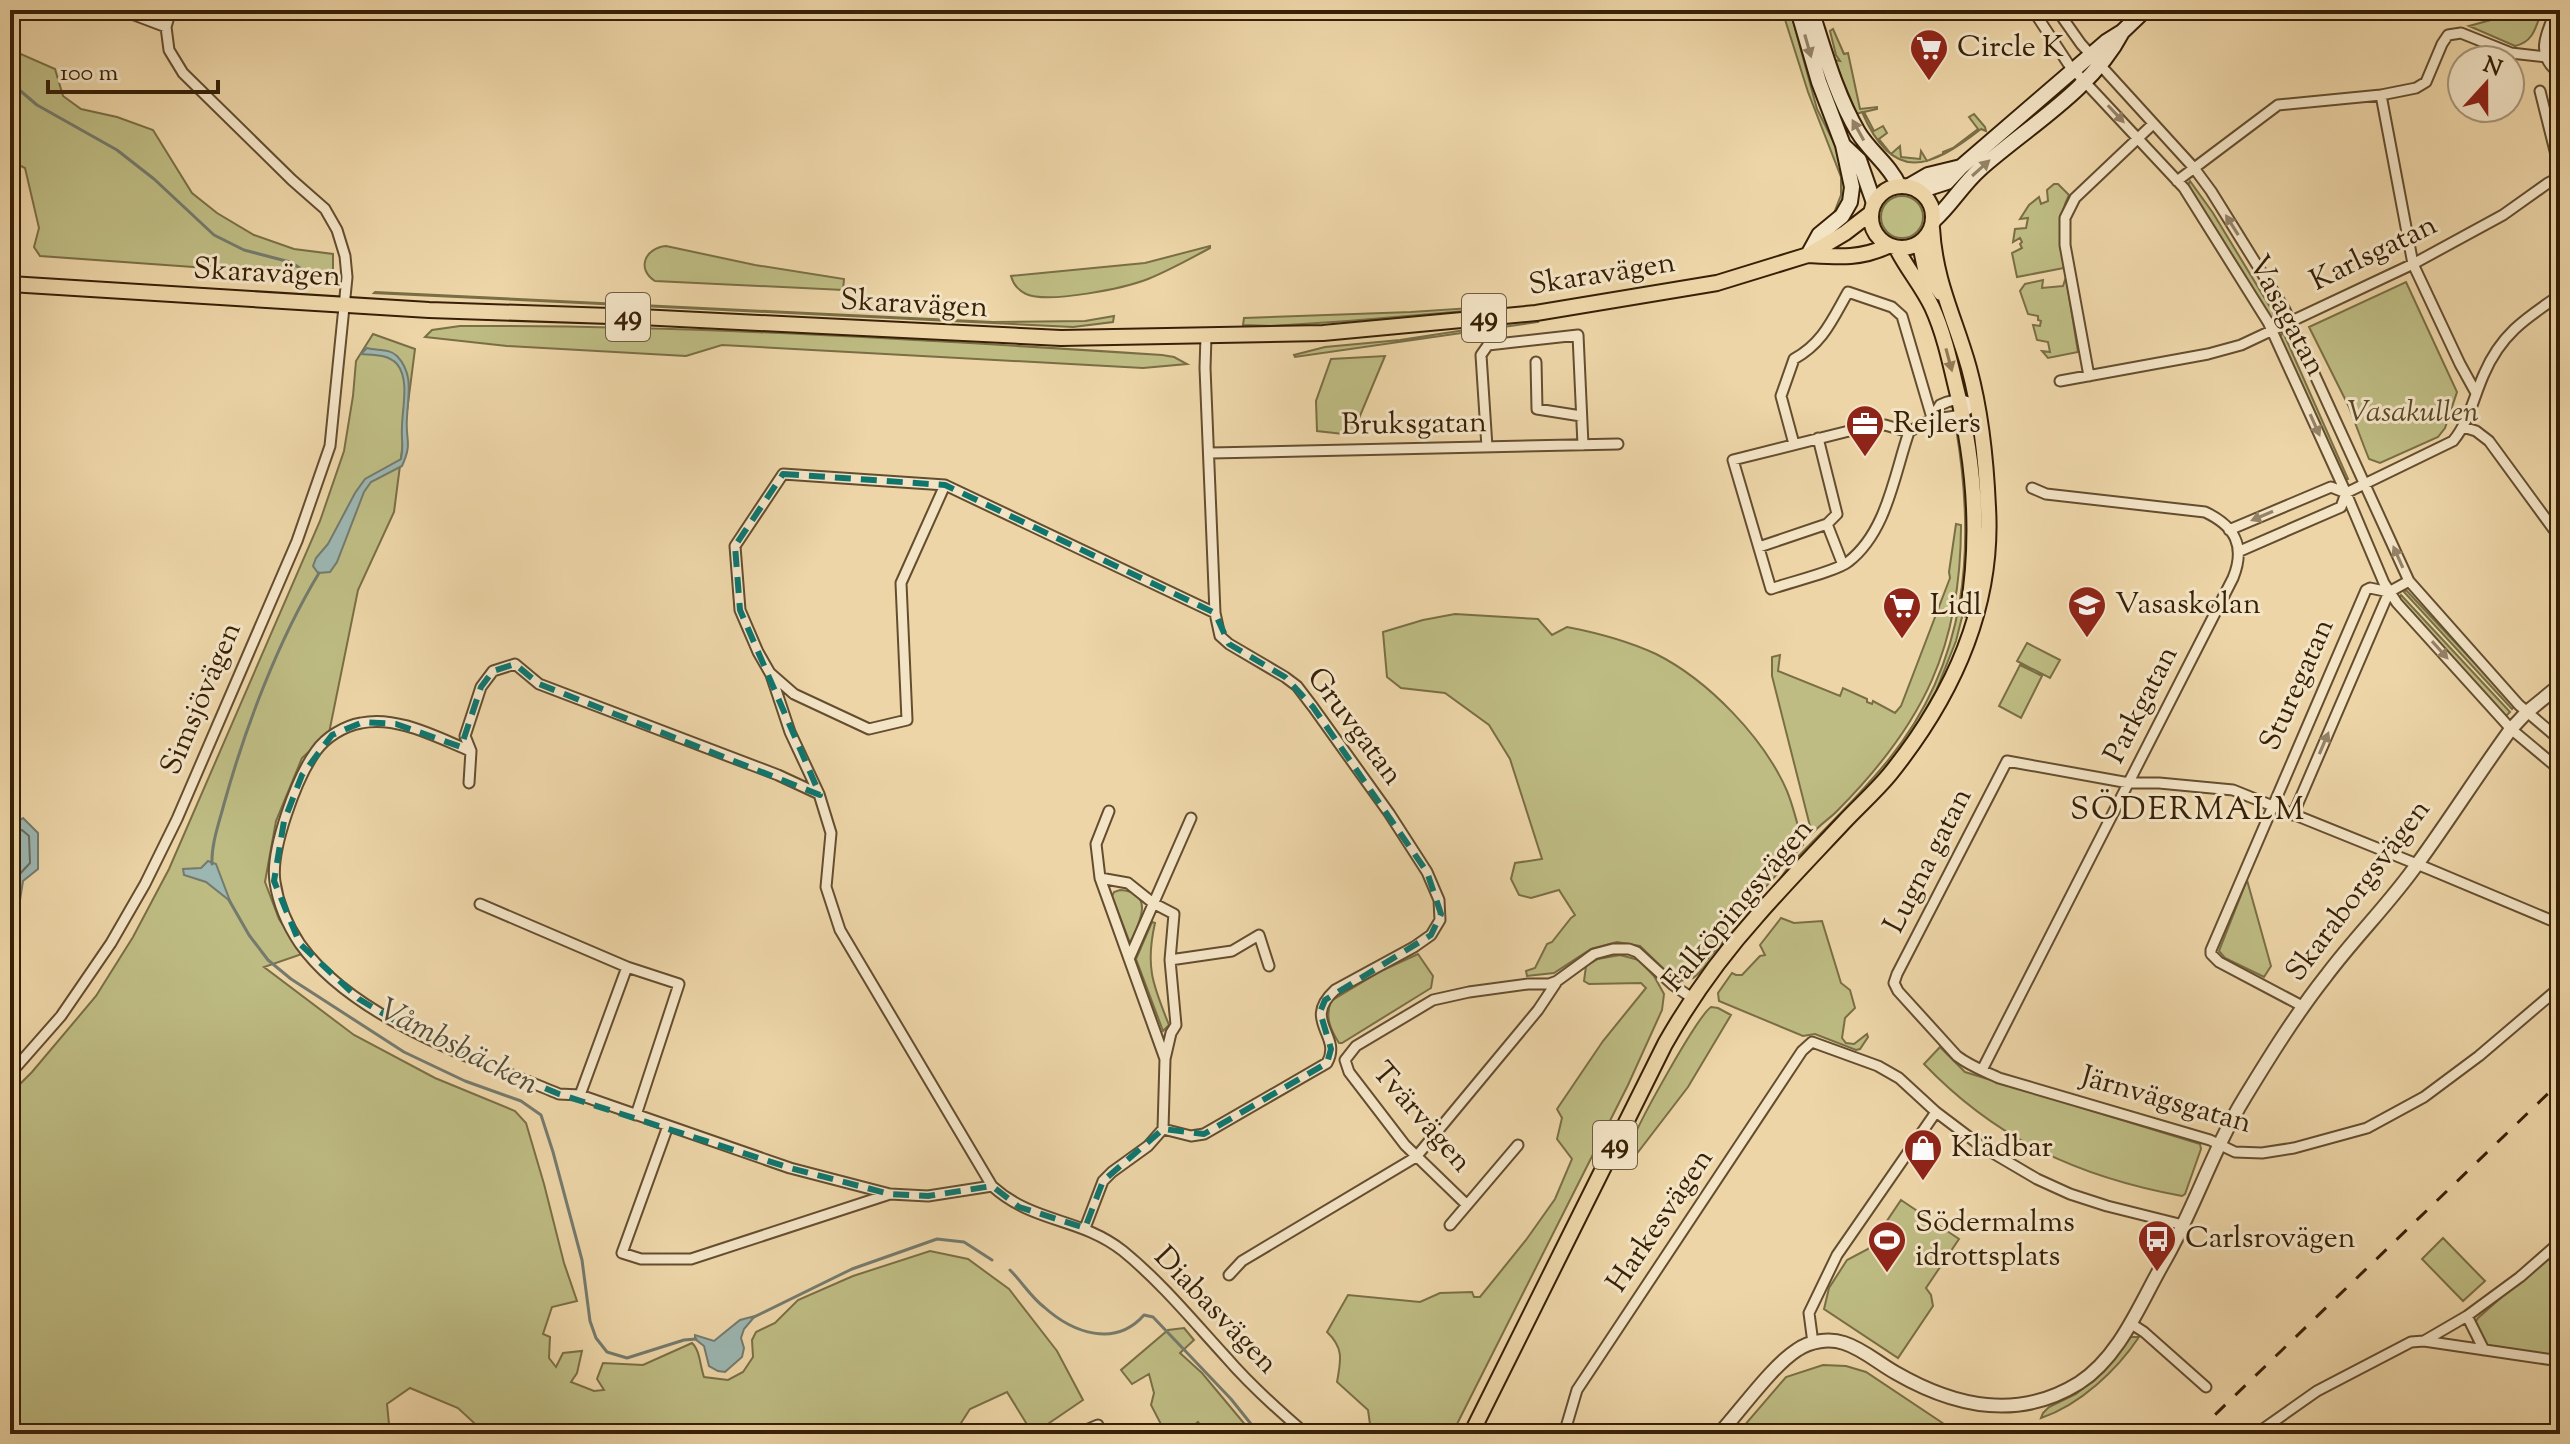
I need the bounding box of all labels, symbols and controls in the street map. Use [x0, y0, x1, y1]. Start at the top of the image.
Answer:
supermarket icon: Circle K [1908, 27, 1950, 82]
place label: Circle K [1957, 27, 2064, 70]
one-way arrow [1803, 34, 1815, 59]
scale bar [48, 44, 218, 94]
north arrow [2446, 44, 2526, 124]
text: N [2478, 50, 2506, 86]
text: 100 m [60, 57, 118, 91]
one-way arrow [2106, 104, 2124, 123]
one-way arrow [1851, 119, 1865, 141]
one-way arrow [1972, 160, 1991, 178]
street label: Karlsgatan [2303, 205, 2445, 303]
one-way arrow [2226, 214, 2240, 236]
street label: Skaravägen [1526, 242, 1679, 308]
street label: Vasagatan [2236, 248, 2336, 384]
street label: Skaravägen [192, 249, 342, 299]
street label: Skaravägen [839, 280, 989, 330]
road number: 49 [606, 293, 650, 341]
road number: 49 [1462, 294, 1506, 342]
one-way arrow [1944, 348, 1956, 373]
park label: Vasakullen [2347, 392, 2479, 435]
street label: Bruksgatan [1341, 402, 1487, 448]
office icon: Rejlers [1844, 403, 1886, 458]
place label: Rejlers [1893, 403, 1981, 446]
one-way arrow [2309, 413, 2322, 437]
one-way arrow [2250, 510, 2274, 523]
one-way arrow [2391, 545, 2405, 569]
school or university icon: Vasaskolan [2066, 584, 2108, 639]
place label: Vasaskolan [2115, 584, 2261, 627]
supermarket icon: Lidl [1881, 585, 1923, 640]
place label: Lidl [1930, 585, 1982, 628]
street label: Sturegatan [2250, 612, 2346, 758]
street label: Simsjövägen [151, 616, 254, 782]
street label: Parkgatan [2094, 639, 2190, 771]
one-way arrow [2430, 641, 2448, 660]
street label: Gruvgatan [1295, 659, 1413, 795]
one-way arrow [2317, 731, 2330, 755]
street label: Lugna gatan [1874, 781, 1984, 941]
district label: SÖDERMALM [2070, 788, 2306, 834]
street label: Skaraborgsvägen [2276, 791, 2442, 991]
street label: Falköpingsvägen [1653, 810, 1825, 1002]
water label: Våmbsbäcken [370, 988, 546, 1108]
street label: Tvärvägen [1361, 1053, 1481, 1183]
street label: Järnvägsgatan [2074, 1056, 2257, 1146]
road number: 49 [1593, 1121, 1637, 1169]
shop icon: Klädbar [1902, 1127, 1944, 1182]
place label: Klädbar [1951, 1127, 2053, 1170]
street label: Harkesvägen [1597, 1140, 1725, 1301]
place label: Södermalms idrottsplats [1915, 1202, 2075, 1279]
bus stop icon: Carlsrovägen [2136, 1218, 2178, 1273]
place label: Carlsrovägen [2185, 1218, 2356, 1261]
sports icon: Södermalms idrottsplats [1866, 1219, 1908, 1274]
street label: Diabasvägen [1143, 1237, 1287, 1385]

